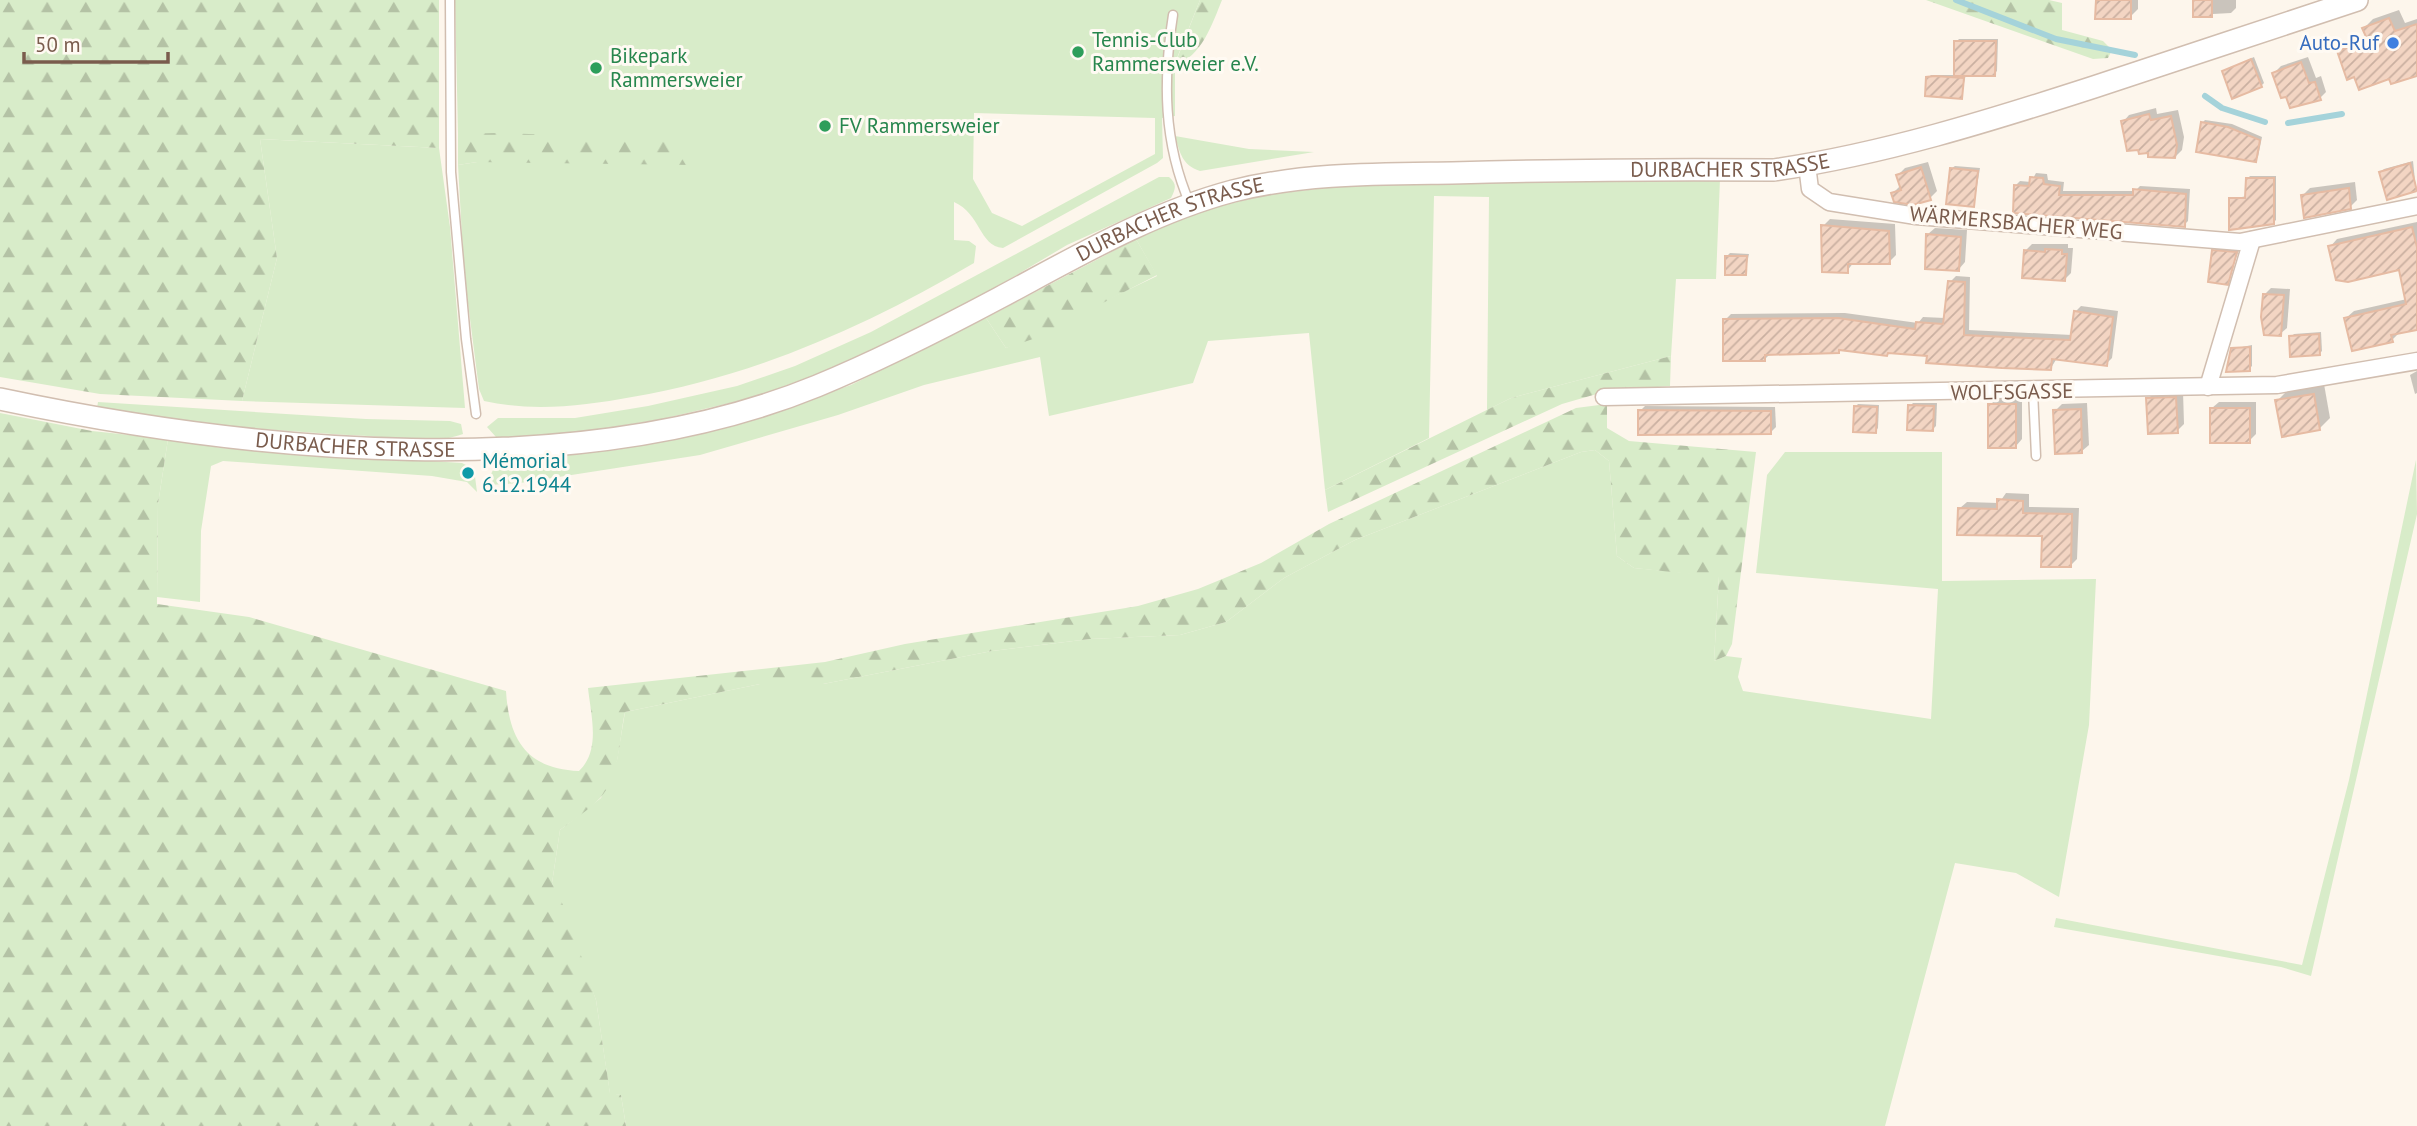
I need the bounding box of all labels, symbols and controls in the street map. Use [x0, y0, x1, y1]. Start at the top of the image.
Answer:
scale bar [24, 21, 168, 65]
place label: Tennis-Club Rammersweier e.V. [1092, 26, 1259, 77]
place label: Auto-Ruf [2299, 29, 2380, 56]
text: 50 m [35, 31, 81, 58]
marker: Auto-Ruf [2385, 35, 2401, 51]
place label: Bikepark Rammersweier [610, 42, 743, 93]
marker: Tennis-Club Rammersweier e.V. [1070, 44, 1086, 60]
marker: Bikepark Rammersweier [588, 60, 604, 76]
place label: FV Rammersweier [839, 112, 1000, 139]
marker: FV Rammersweier [817, 118, 833, 134]
street label: DURBACHER STRASSE [1630, 147, 1832, 183]
street label: DURBACHER STRASSE [1071, 171, 1266, 267]
street label: WÄRMERSBACHER WEG [1908, 200, 2124, 245]
street label: WOLFSGASSE [1950, 377, 2074, 406]
street label: DURBACHER STRASSE [254, 426, 455, 463]
place label: Mémorial 6.12.1944 [482, 447, 571, 498]
marker: Mémorial 6.12.1944 [460, 465, 476, 481]

